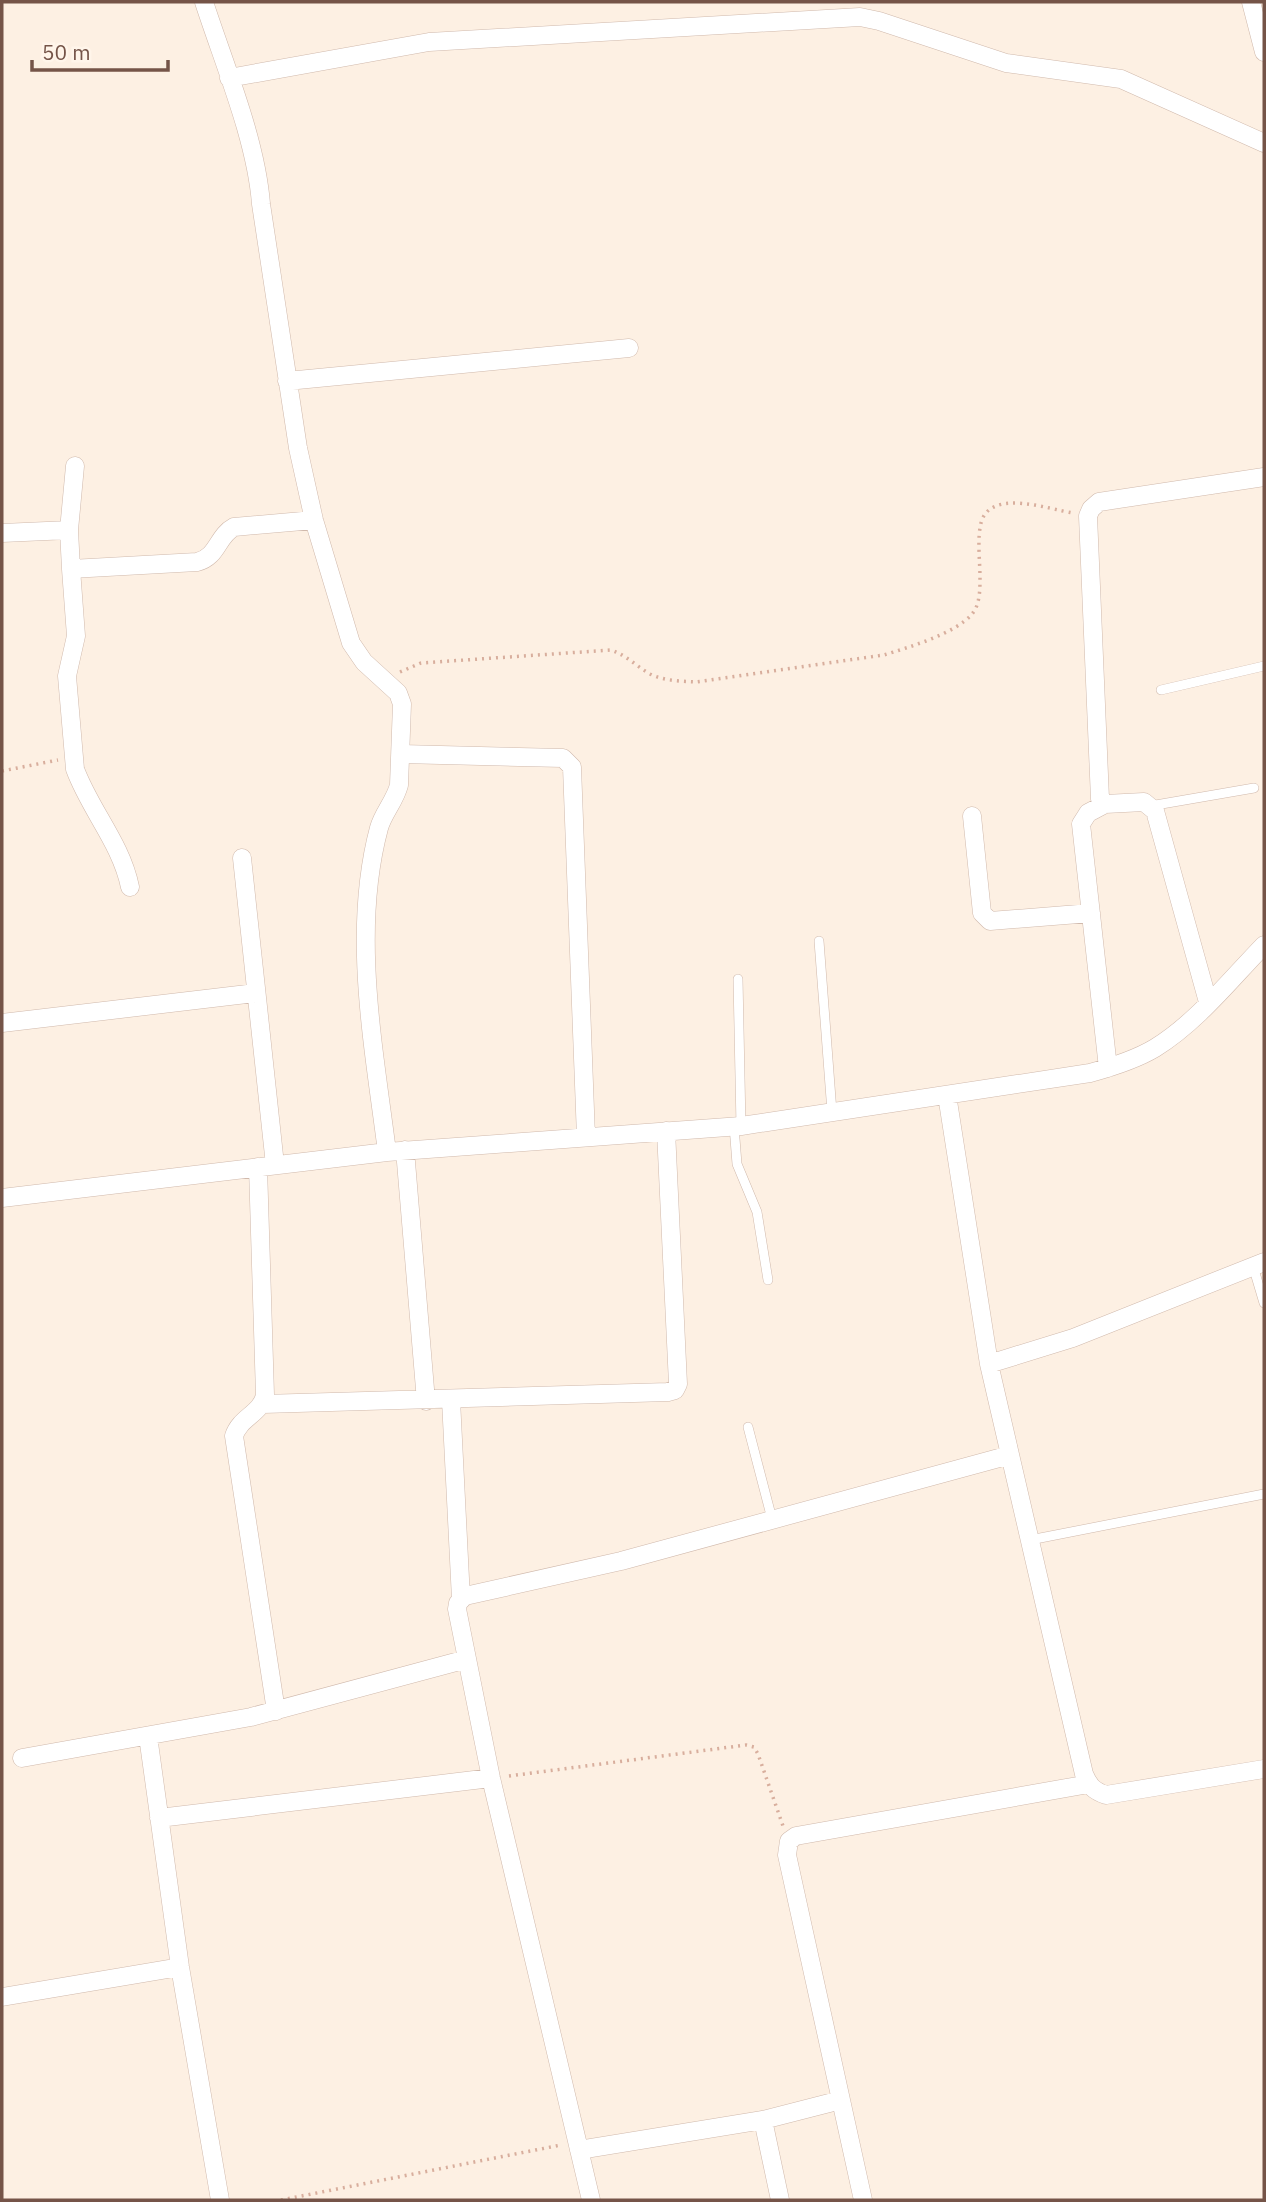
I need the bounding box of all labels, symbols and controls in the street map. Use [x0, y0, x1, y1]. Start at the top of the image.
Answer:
scale bar [32, 28, 168, 72]
text: 50 m [42, 38, 91, 66]

